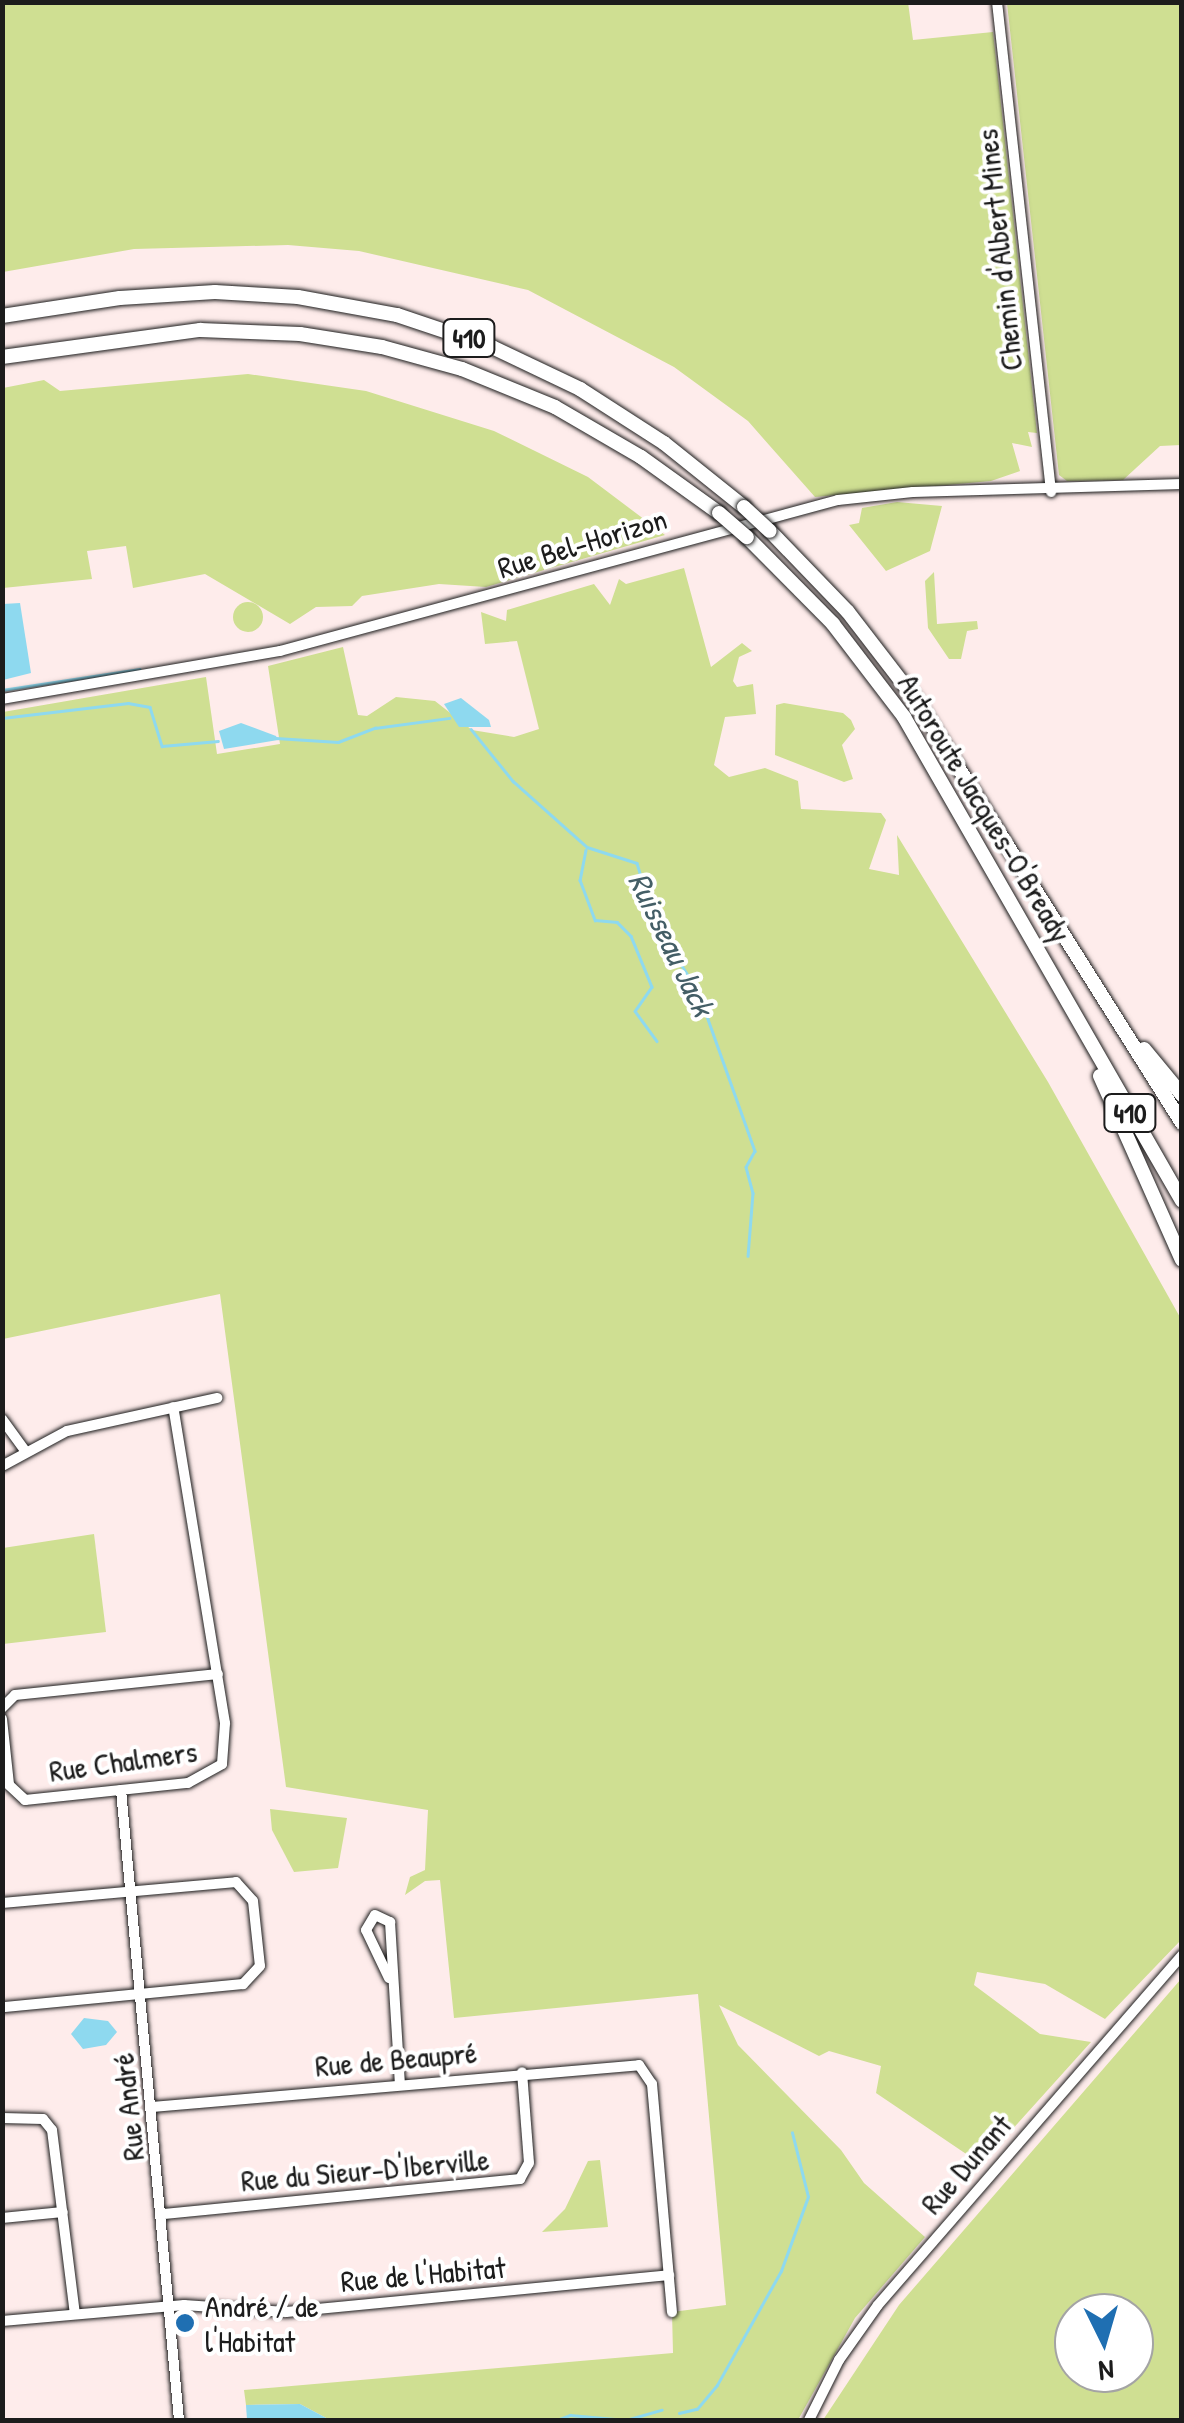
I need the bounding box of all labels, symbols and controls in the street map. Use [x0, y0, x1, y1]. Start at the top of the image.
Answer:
street label: Chemin d'Albert Mines [968, 128, 1030, 372]
road number: 410 [442, 315, 496, 361]
street label: Rue Bel-Horizon [493, 500, 671, 586]
street label: Autoroute Jacques-O'Bready [891, 667, 1079, 949]
water label: Ruisseau Jack [620, 866, 722, 1022]
road number: 410 [1102, 1090, 1158, 1136]
street label: Rue Chalmers [47, 1733, 199, 1789]
street label: Rue de Beaupré [314, 2034, 478, 2084]
street label: Rue André [104, 2051, 152, 2163]
street label: Rue Dunant [913, 2107, 1019, 2221]
street label: Rue du Sieur-D'Iberville [239, 2141, 491, 2199]
street label: Rue de l'Habitat [339, 2249, 507, 2299]
place label: André / de l'Habitat [205, 2288, 319, 2358]
north arrow [1054, 2293, 1154, 2393]
marker: André / de l'Habitat [174, 2312, 196, 2334]
text: N [1097, 2351, 1116, 2390]

